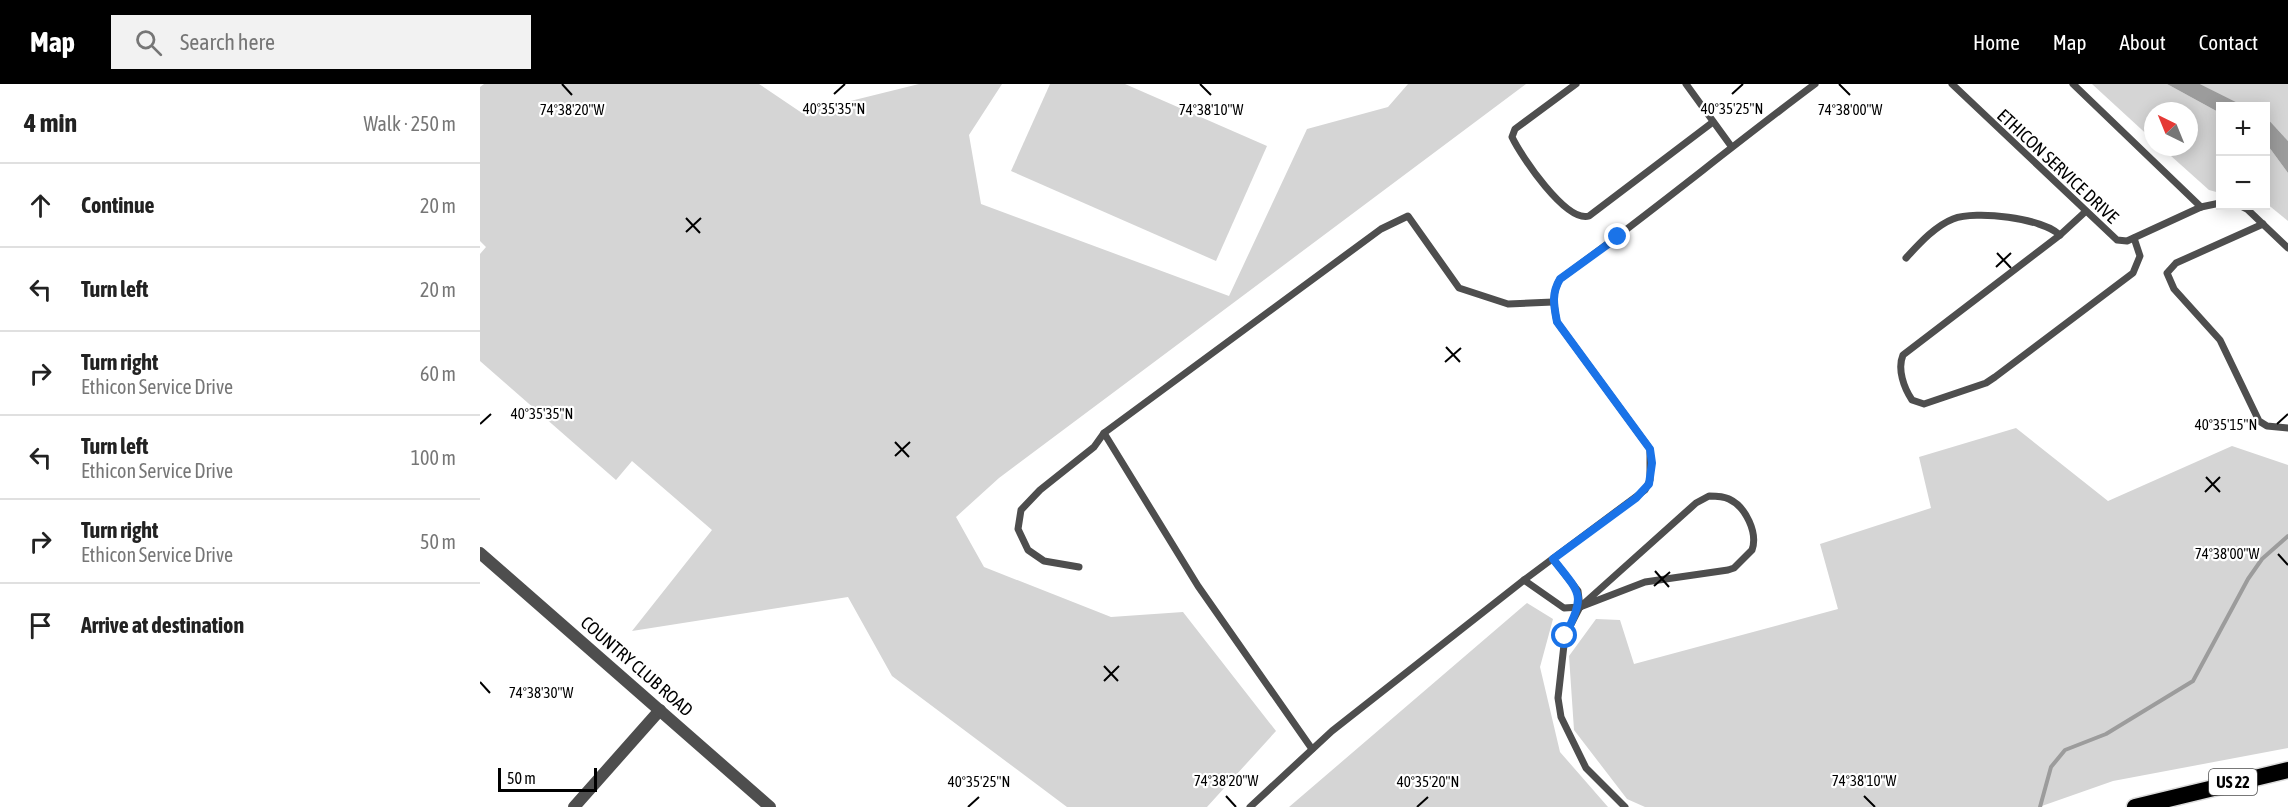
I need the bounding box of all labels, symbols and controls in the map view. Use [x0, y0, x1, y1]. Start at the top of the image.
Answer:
search box [111, 15, 531, 69]
text: Map [30, 26, 75, 58]
icon: search [132, 26, 165, 59]
text: Search here [180, 29, 275, 55]
text: Home [1973, 30, 2020, 54]
text: Map [2053, 30, 2087, 54]
text: About [2120, 30, 2166, 54]
text: Contact [2199, 30, 2258, 54]
text: 40°35'35"N [803, 100, 865, 117]
text: 40°35'25"N [1701, 100, 1763, 117]
text: 74°38'20"W [540, 101, 604, 118]
text: 74°38'10"W [1179, 101, 1243, 118]
text: 74°38'00"W [1818, 101, 1882, 118]
north arrow [2144, 102, 2198, 156]
map controls [2216, 102, 2270, 210]
button: + [2216, 102, 2270, 156]
street label: ETHICON SERVICE DRIVE [1993, 105, 2123, 228]
text: 4 min [24, 108, 77, 138]
text: Walk · 250 m [364, 112, 456, 135]
button: − [2216, 156, 2270, 210]
icon: ahead [24, 189, 57, 222]
text: Continue [81, 192, 155, 218]
text: 20 m [420, 194, 456, 217]
route end [1604, 223, 1630, 249]
icon: left [24, 273, 57, 306]
text: Turn left [81, 276, 148, 302]
text: 20 m [420, 278, 456, 301]
text: Turn right [81, 349, 158, 375]
icon: right [24, 357, 57, 390]
text: 60 m [420, 362, 456, 385]
text: Ethicon Service Drive [81, 375, 233, 398]
text: 40°35'35"N [511, 405, 573, 422]
text: 40°35'15"N [2195, 416, 2257, 433]
text: Turn left [81, 433, 148, 459]
icon: left [24, 441, 57, 474]
text: 100 m [411, 446, 456, 469]
text: Ethicon Service Drive [81, 459, 233, 482]
text: Turn right [81, 517, 158, 543]
icon: right [24, 525, 57, 558]
text: 50 m [420, 530, 456, 553]
text: Ethicon Service Drive [81, 543, 233, 566]
text: 74°38'00"W [2195, 545, 2259, 562]
icon: arrive [24, 609, 57, 642]
text: Arrive at destination [81, 612, 244, 638]
street label: COUNTRY CLUB ROAD [577, 612, 697, 720]
route start [1551, 622, 1577, 648]
text: 74°38'30"W [509, 684, 573, 701]
scale bar [498, 765, 597, 792]
text: 50 m [507, 769, 536, 787]
road number: US 22 [2209, 769, 2257, 795]
text: 74°38'20"W [1194, 772, 1258, 789]
text: 74°38'10"W [1832, 772, 1896, 789]
text: 40°35'25"N [948, 773, 1010, 790]
text: 40°35'20"N [1397, 773, 1459, 790]

